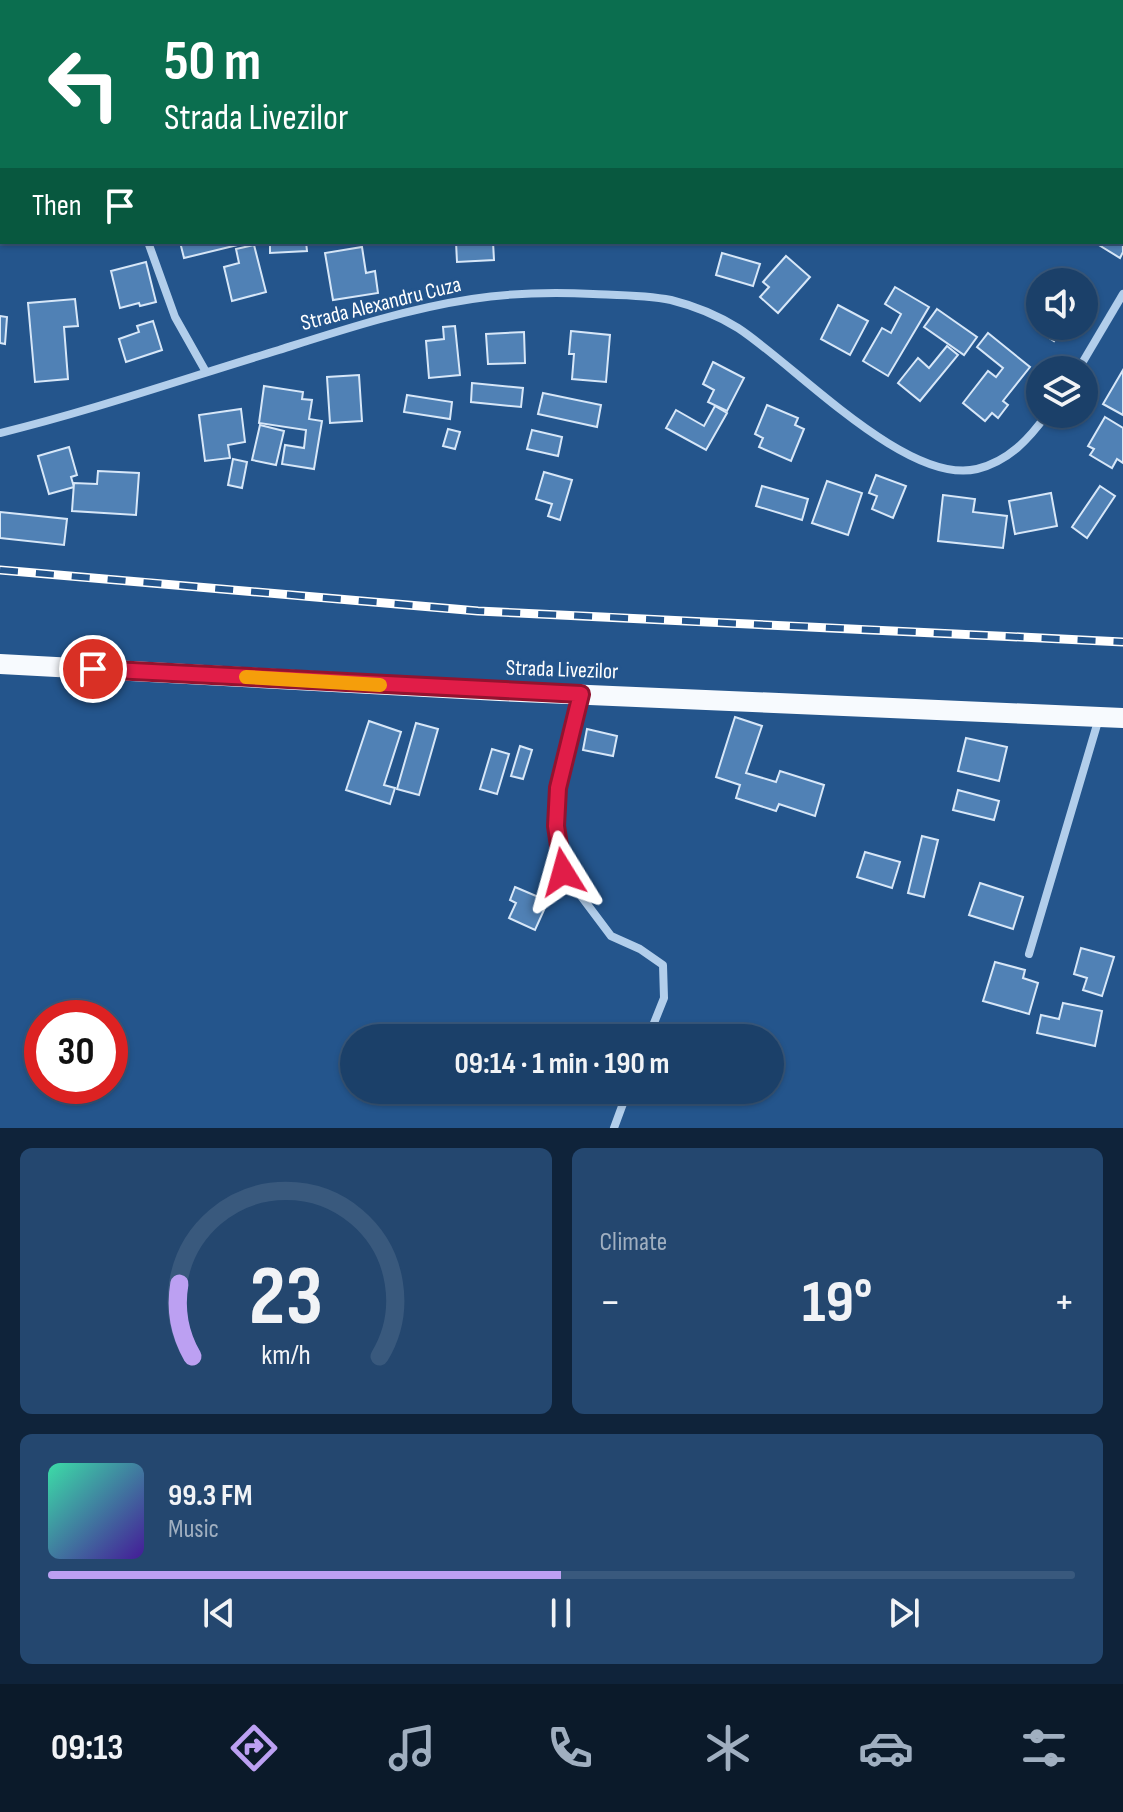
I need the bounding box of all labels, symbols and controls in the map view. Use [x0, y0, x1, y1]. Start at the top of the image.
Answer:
text: 50 m [164, 29, 261, 96]
icon: left [32, 32, 136, 136]
text: Strada Livezilor [164, 97, 348, 140]
icon: arrive [98, 184, 142, 228]
text: Then [32, 188, 82, 224]
map controls [1026, 268, 1098, 428]
button: sound [1026, 268, 1098, 340]
street label: Strada Alexandru Cuza [298, 271, 464, 337]
button: layers [1026, 356, 1098, 428]
pin [59, 635, 127, 703]
icon: arrive [71, 647, 115, 691]
street label: Strada Livezilor [505, 655, 619, 685]
position arrow [521, 830, 605, 914]
speed limit sign: 30 [24, 1000, 128, 1104]
text: 09:14 · 1 min · 190 m [455, 1046, 669, 1082]
text: Climate [600, 1227, 667, 1258]
text: 23 [249, 1248, 323, 1348]
text: 19° [802, 1267, 873, 1339]
text: − [600, 1276, 621, 1329]
text: + [1053, 1276, 1075, 1329]
text: km/h [261, 1338, 310, 1373]
text: 99.3 FM [168, 1478, 252, 1514]
text: Music [168, 1514, 219, 1545]
icon: previous [197, 1591, 241, 1635]
icon: pause [539, 1591, 583, 1635]
icon: next [882, 1591, 926, 1635]
icon: directions [226, 1720, 282, 1776]
icon: music [384, 1720, 440, 1776]
icon: phone [542, 1720, 598, 1776]
icon: climate [700, 1720, 756, 1776]
icon: car [858, 1720, 914, 1776]
icon: filters [1016, 1720, 1072, 1776]
text: 09:13 [51, 1727, 124, 1770]

